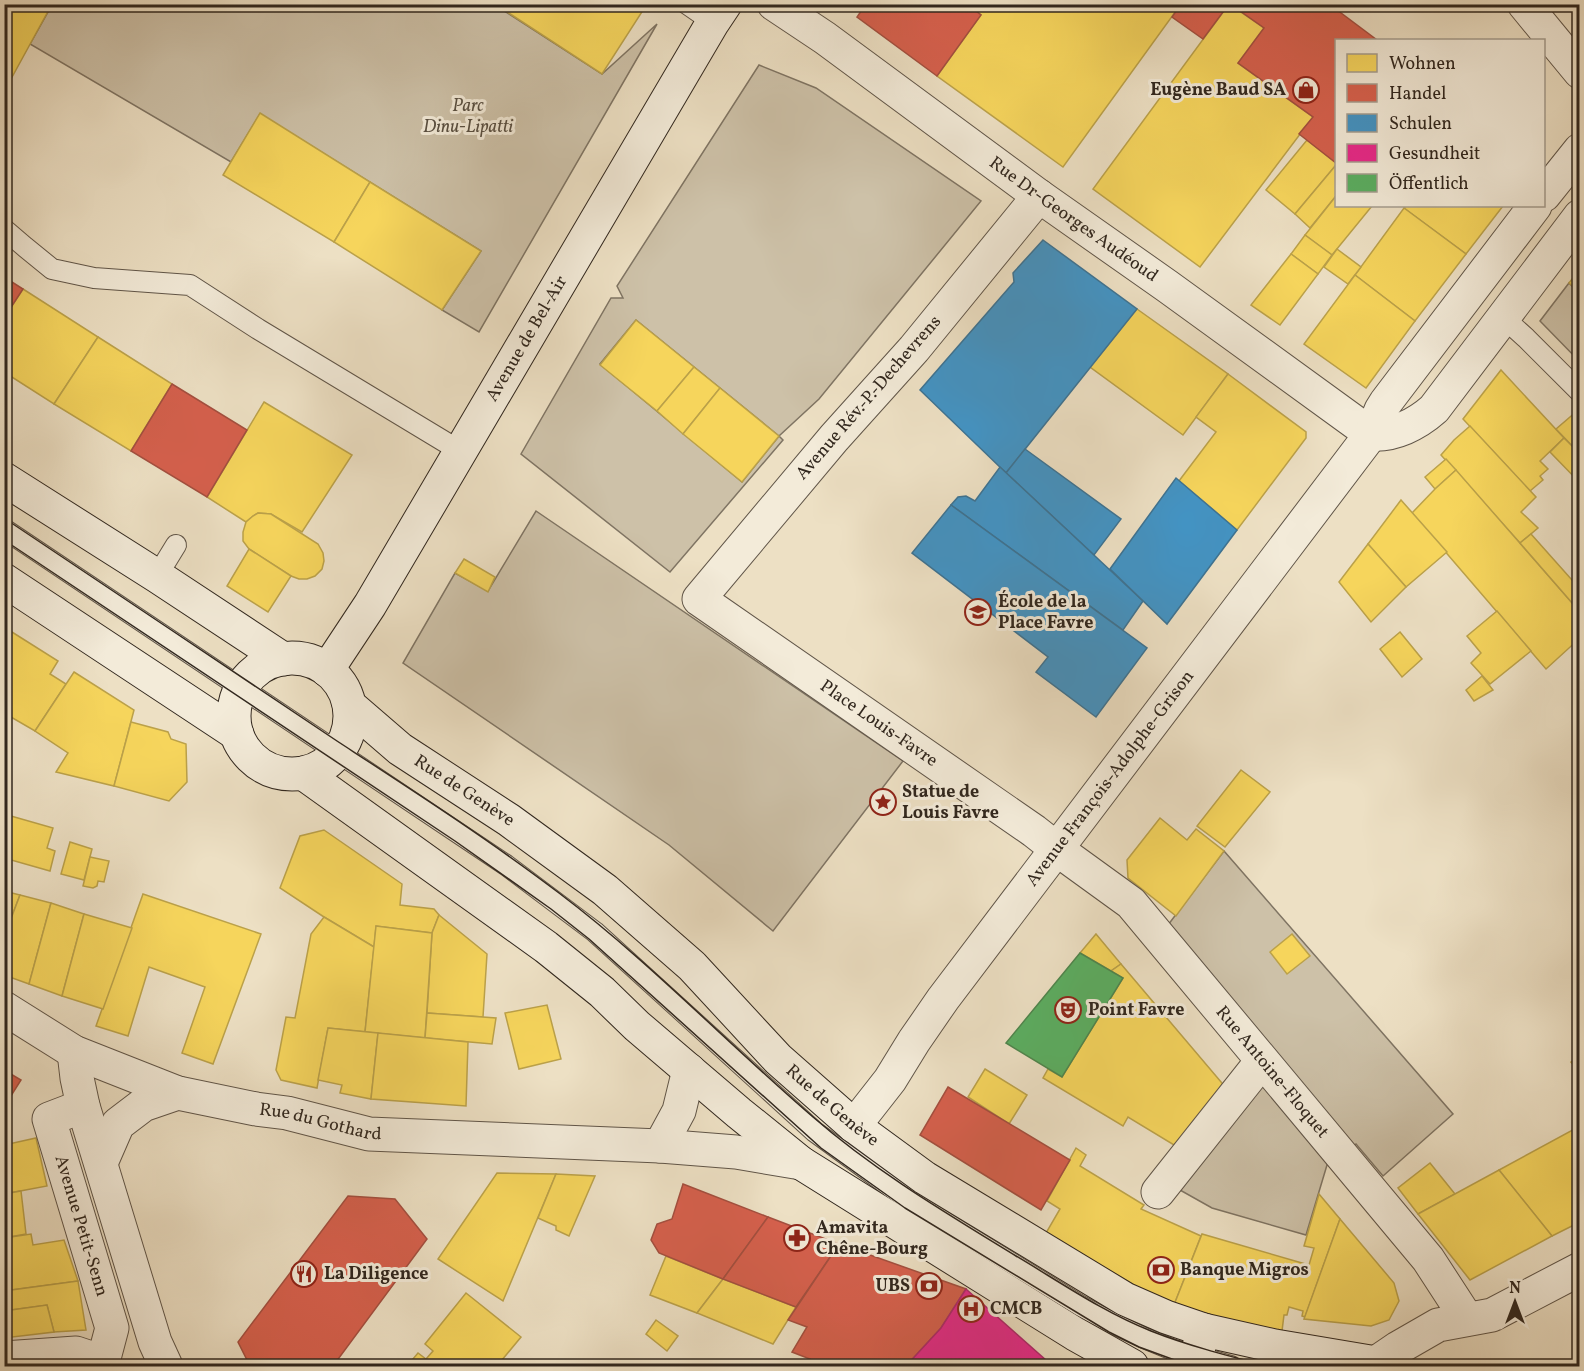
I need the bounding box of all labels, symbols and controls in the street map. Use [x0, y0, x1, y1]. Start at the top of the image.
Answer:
legend [1335, 39, 1545, 207]
text: Wohnen [1389, 52, 1456, 77]
shop icon: Eugène Baud SA [1291, 75, 1321, 105]
place label: Eugène Baud SA [1150, 78, 1286, 103]
text: Handel [1389, 82, 1446, 107]
park label: Parc Dinu-Lipatti [423, 94, 514, 140]
text: Schulen [1389, 112, 1452, 137]
text: Gesundheit [1389, 142, 1480, 167]
street label: Rue Dr-Georges Audéoud [984, 151, 1163, 288]
text: Öffentlich [1389, 172, 1469, 197]
street label: Avenue de Bel-Air [480, 271, 574, 406]
street label: Avenue Rév.-P.-Dechevrens [790, 310, 948, 486]
place label: École de la Place Favre [998, 590, 1093, 636]
school or university icon: École de la Place Favre [963, 597, 993, 627]
street label: Avenue François-Adolphe-Grison [1020, 665, 1200, 892]
street label: Place Louis-Favre [815, 674, 943, 773]
street label: Rue de Genève [409, 749, 520, 833]
place label: Statue de Louis Favre [902, 780, 999, 826]
place icon: Statue de Louis Favre [868, 787, 898, 817]
theatre icon: Point Favre [1053, 995, 1083, 1025]
place label: Point Favre [1088, 998, 1184, 1023]
street label: Rue Antoine-Floquet [1210, 1001, 1335, 1144]
street label: Rue de Genève [780, 1059, 884, 1153]
street label: Rue du Gothard [258, 1097, 382, 1147]
street label: Avenue Petit-Senn [48, 1152, 114, 1300]
place label: Amavita Chêne-Bourg [816, 1216, 928, 1262]
pharmacy icon: Amavita Chêne-Bourg [782, 1223, 812, 1253]
bank icon: Banque Migros [1146, 1255, 1176, 1285]
place label: Banque Migros [1180, 1258, 1309, 1283]
restaurant icon: La Diligence [289, 1259, 319, 1289]
place label: La Diligence [324, 1262, 429, 1287]
bank icon: UBS [914, 1271, 944, 1301]
north arrow [1485, 1272, 1545, 1332]
place label: UBS [876, 1274, 910, 1299]
text: N [1509, 1278, 1521, 1300]
hospital icon: CMCB [956, 1294, 986, 1324]
place label: CMCB [990, 1297, 1042, 1322]

